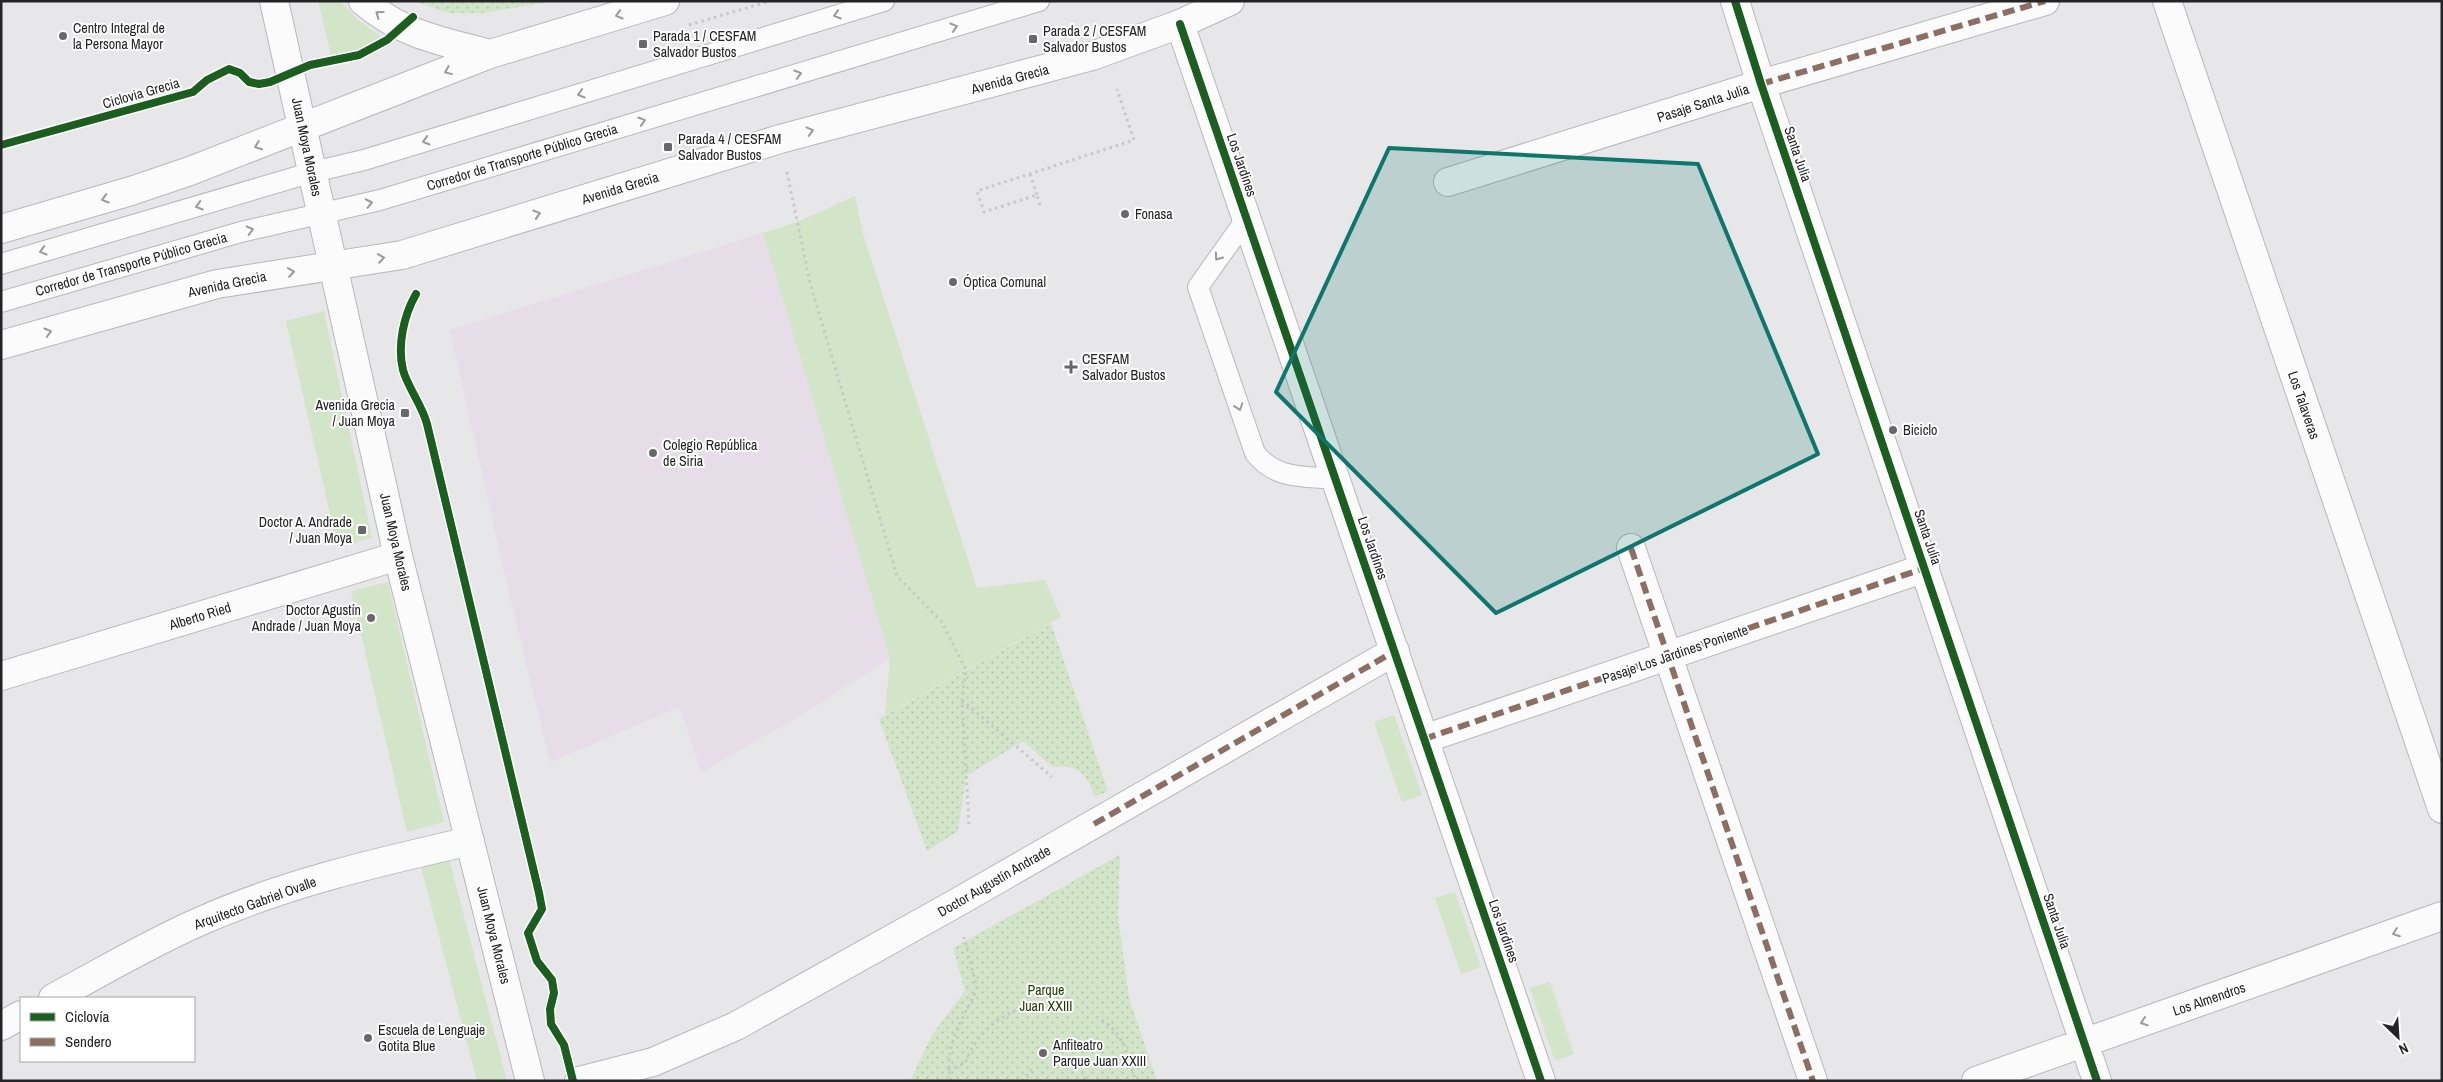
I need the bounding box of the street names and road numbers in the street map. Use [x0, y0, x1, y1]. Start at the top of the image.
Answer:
street label: Avenida Grecia [968, 60, 1051, 98]
street label: Ciclovia Grecia [100, 73, 182, 113]
street label: Pasaje Santa Julia [1655, 79, 1752, 126]
street label: Juan Moya Morales [288, 96, 326, 198]
street label: Corredor de Transporte Público Grecia [424, 119, 620, 195]
street label: Santa Julia [1780, 124, 1816, 185]
street label: Los Jardines [1223, 131, 1261, 199]
street label: Avenida Grecia [578, 168, 661, 209]
street label: Corredor de Transporte Público Grecia [33, 228, 229, 300]
street label: Avenida Grecia [185, 267, 268, 301]
street label: Los Talaveras [2284, 369, 2324, 442]
street label: Juan Moya Morales [376, 491, 416, 593]
street label: Santa Julia [1910, 507, 1946, 568]
street label: Los Jardines [1354, 514, 1392, 582]
street label: Alberto Ried [166, 598, 233, 634]
street label: Pasaje Los Jardines Poniente [1600, 621, 1750, 687]
street label: Doctor Augustín Andrade [934, 841, 1054, 921]
street label: Arquitecto Gabriel Ovalle [190, 872, 319, 934]
street label: Juan Moya Morales [473, 884, 515, 986]
street label: Santa Julia [2039, 891, 2075, 952]
street label: Los Jardines [1485, 897, 1523, 965]
street label: Los Almendros [2170, 978, 2248, 1020]

